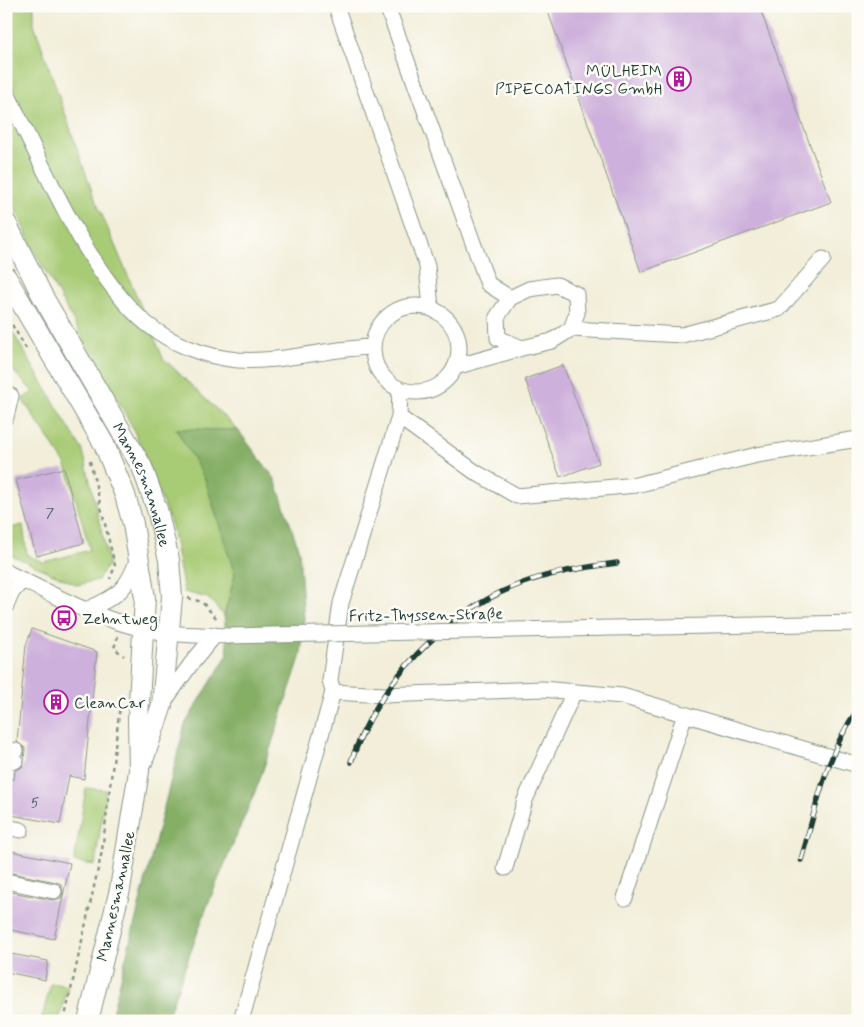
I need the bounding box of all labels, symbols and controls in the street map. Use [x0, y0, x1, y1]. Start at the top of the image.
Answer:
place label: MÜLHEIM PIPECOATINGS GmbH [495, 61, 662, 100]
building icon: MÜLHEIM PIPECOATINGS GmbH [666, 66, 692, 92]
street label: Mannesmannallee [106, 419, 175, 550]
house number: 7 [46, 504, 55, 522]
street label: Fritz-Thyssen-Straße [349, 604, 503, 627]
bus stop icon: Zehntweg [51, 605, 77, 631]
place label: Zehntweg [82, 609, 158, 631]
building icon: CleanCar [43, 689, 69, 715]
place label: CleanCar [74, 693, 145, 714]
house number: 5 [31, 794, 39, 812]
street label: Mannesmannallee [92, 829, 141, 964]

